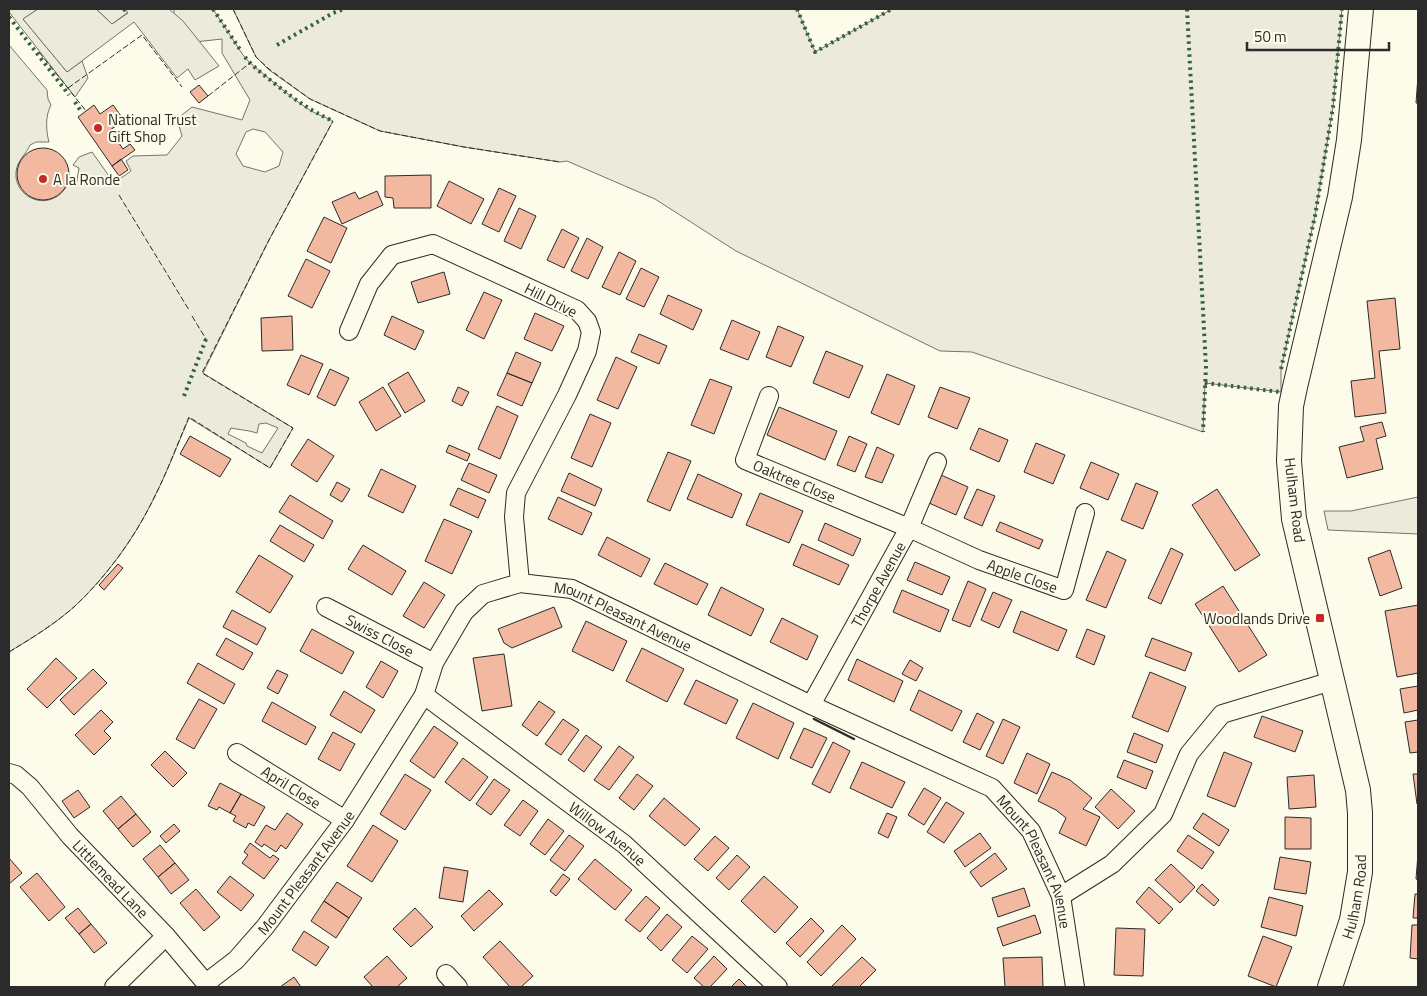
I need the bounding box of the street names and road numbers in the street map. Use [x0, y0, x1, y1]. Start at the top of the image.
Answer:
street label: Hill Drive [521, 277, 581, 323]
street label: Oaktree Close [750, 453, 839, 508]
street label: Hulham Road [1278, 456, 1312, 544]
street label: Thorpe Avenue [845, 537, 911, 631]
street label: Apple Close [984, 552, 1061, 598]
street label: Mount Pleasant Avenue [553, 575, 696, 657]
street label: Swiss Close [342, 608, 418, 662]
street label: April Close [257, 759, 326, 814]
street label: Mount Pleasant Avenue [991, 789, 1077, 930]
street label: Willow Avenue [564, 795, 652, 871]
street label: Mount Pleasant Avenue [252, 805, 360, 940]
street label: Littlemead Lane [68, 834, 154, 923]
street label: Hulham Road [1335, 854, 1372, 942]

